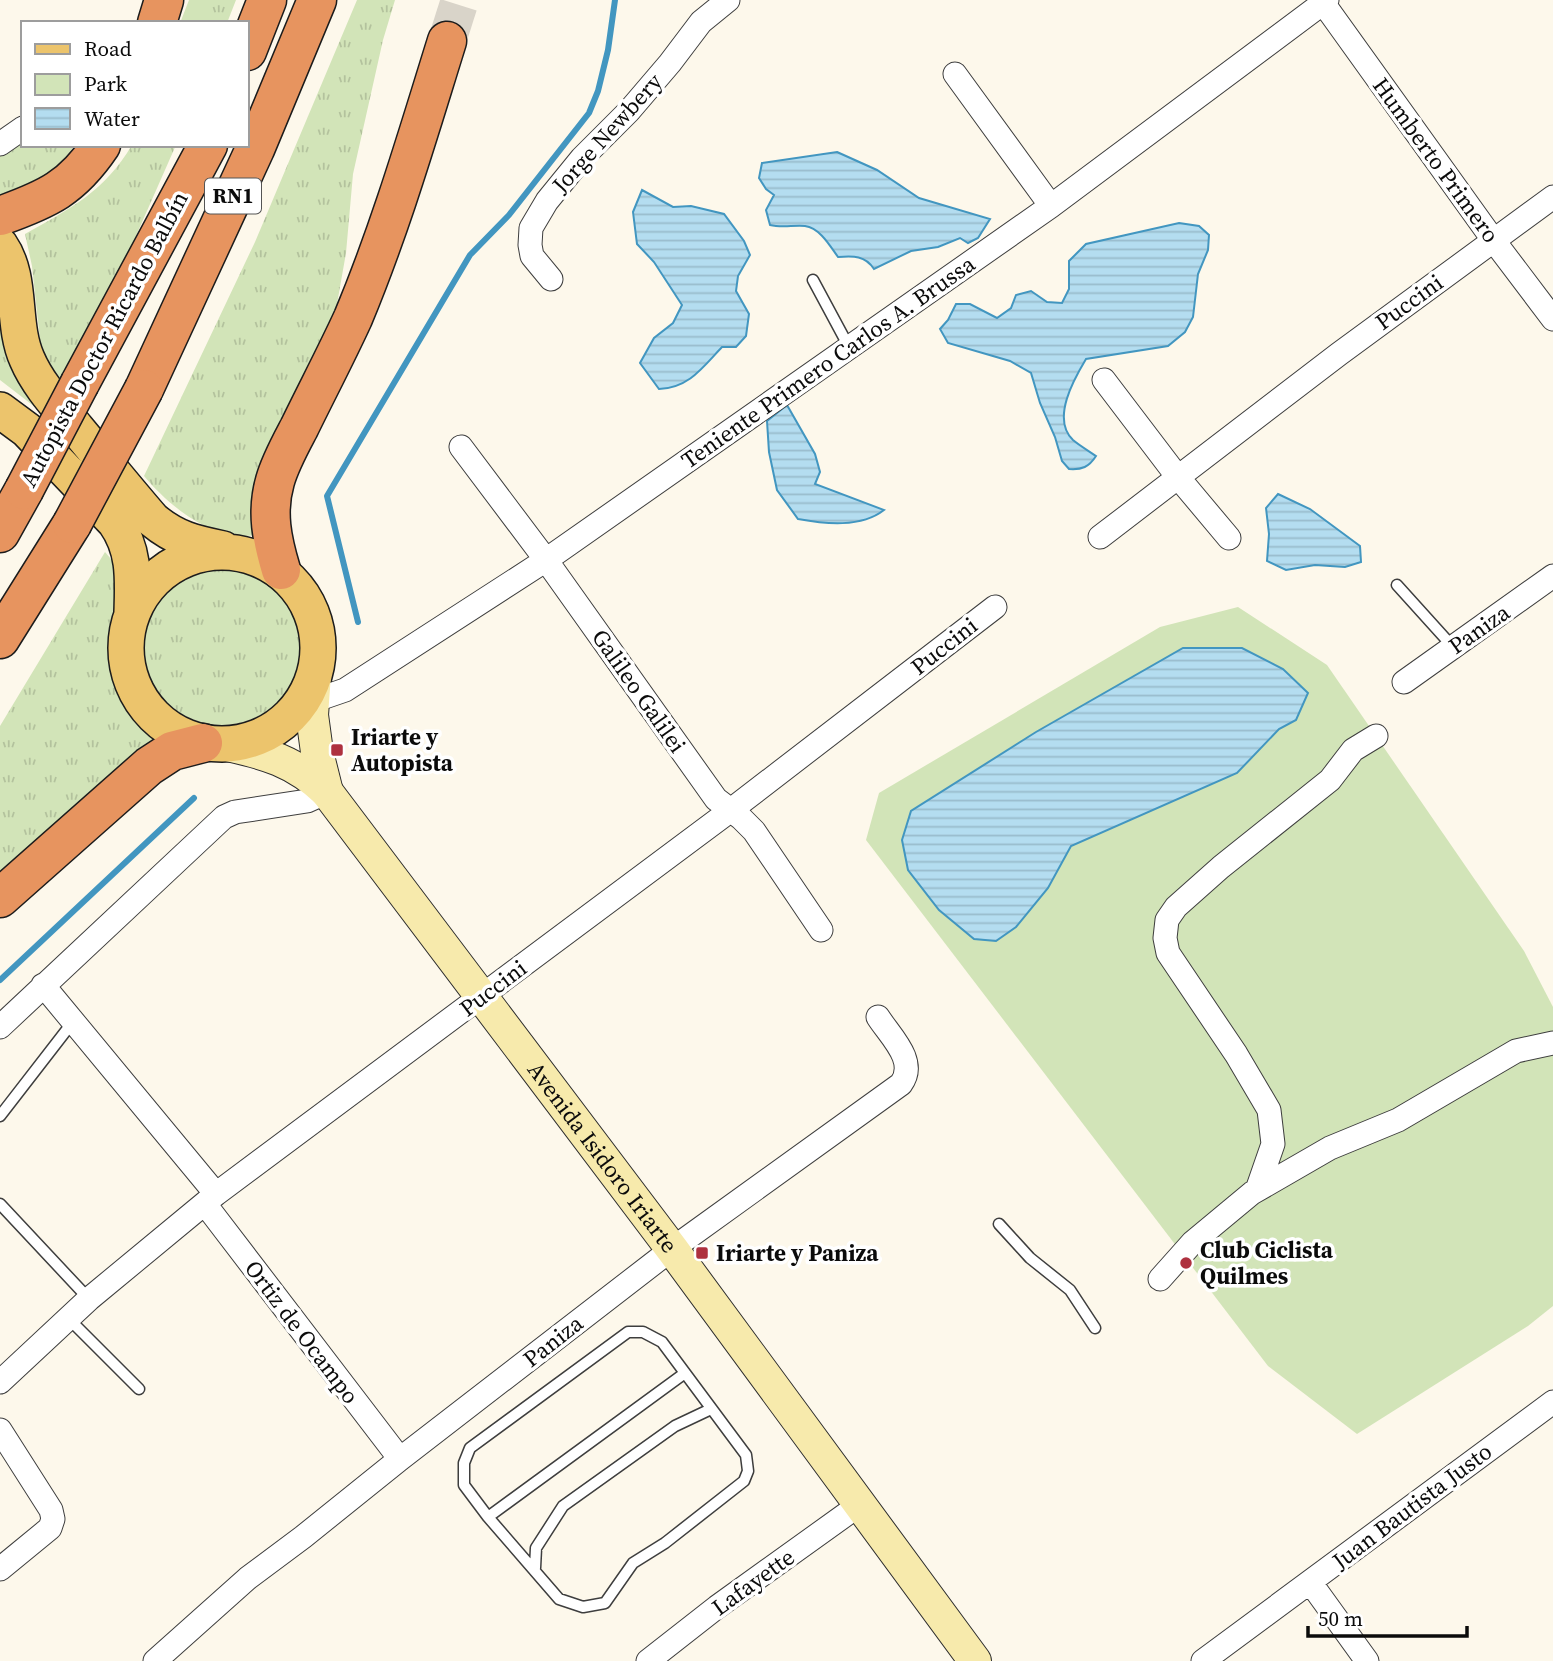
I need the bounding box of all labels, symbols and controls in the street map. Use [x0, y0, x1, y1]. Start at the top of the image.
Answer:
legend [21, 21, 248, 147]
text: Road [84, 34, 132, 63]
street label: Jorge Newbery [544, 66, 670, 201]
text: Park [84, 69, 128, 98]
street label: Humberto Primero [1365, 71, 1507, 249]
text: Water [84, 104, 140, 133]
road number: RN1 [205, 178, 261, 214]
street label: Autopista Doctor Ricardo Balbín [12, 186, 196, 492]
street label: Teniente Primero Carlos A. Brussa [675, 248, 982, 476]
street label: Puccini [1369, 266, 1450, 338]
street label: Paniza [1442, 596, 1516, 662]
street label: Puccini [904, 610, 984, 682]
street label: Galileo Galilei [585, 623, 694, 759]
place label: Iriarte y Autopista [351, 721, 454, 779]
marker: Iriarte y Autopista [329, 742, 345, 758]
street label: Puccini [453, 952, 533, 1024]
street label: Avenida Isidoro Iriarte [520, 1055, 685, 1259]
place label: Club Ciclista Quilmes [1200, 1234, 1334, 1292]
place label: Iriarte y Paniza [716, 1237, 879, 1269]
marker: Iriarte y Paniza [694, 1245, 710, 1261]
street label: Ortiz de Ocampo [237, 1254, 367, 1410]
marker: Club Ciclista Quilmes [1178, 1255, 1194, 1271]
street label: Paniza [516, 1307, 590, 1375]
street label: Juan Bautista Justo [1325, 1435, 1498, 1577]
street label: Lafayette [705, 1541, 801, 1623]
scale bar [1308, 1594, 1467, 1638]
text: 50 m [1318, 1604, 1363, 1633]

